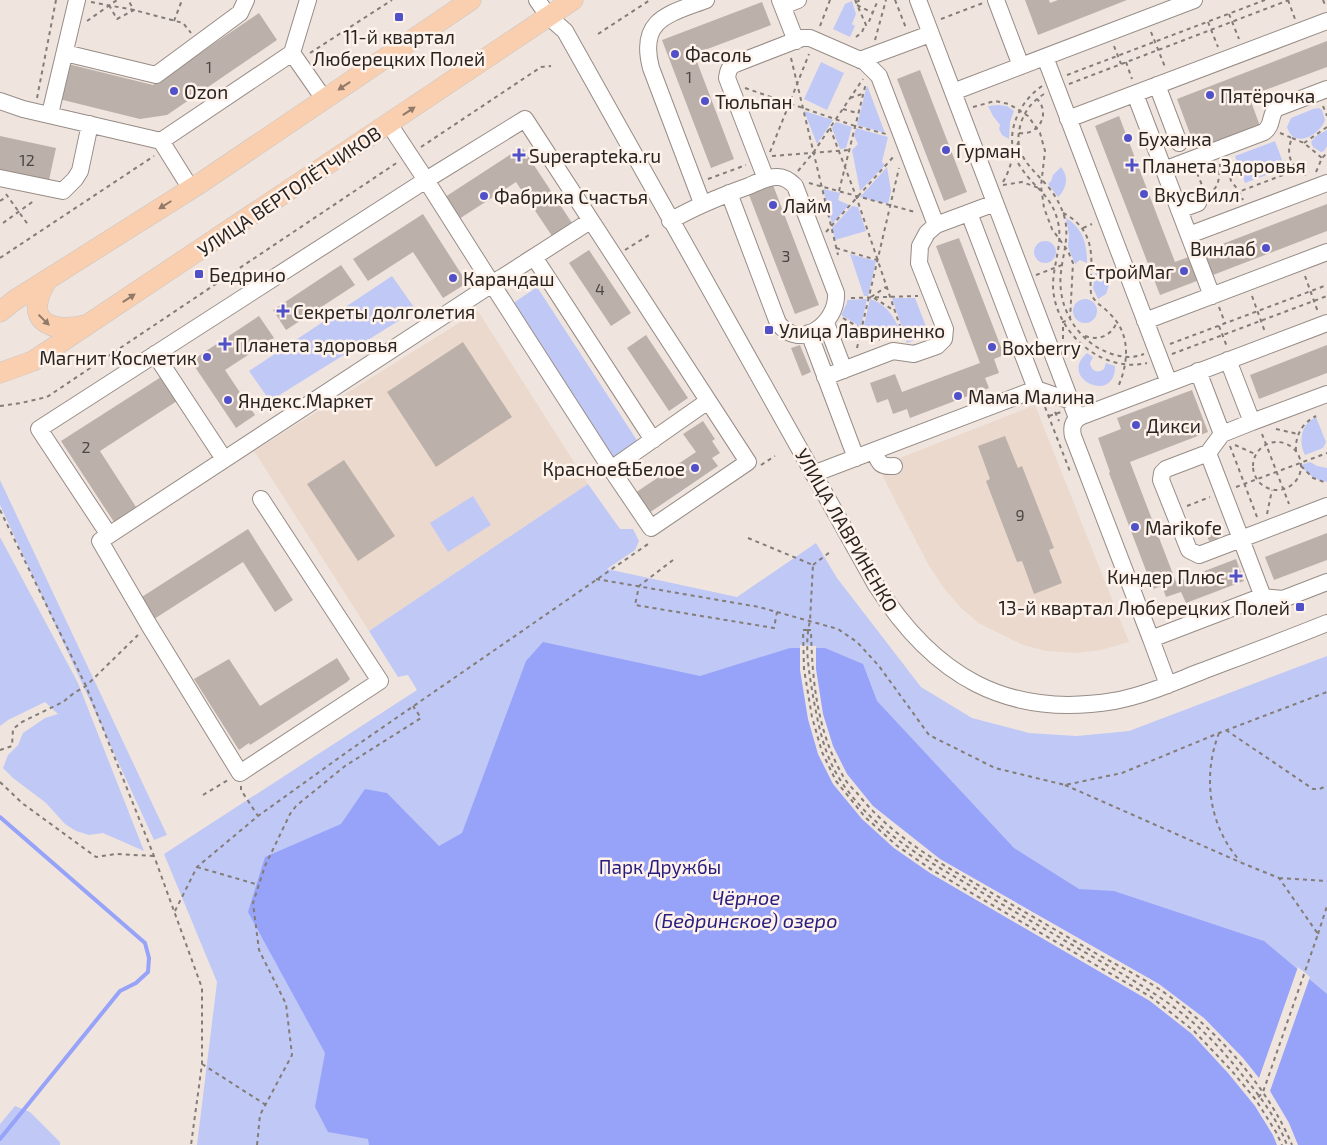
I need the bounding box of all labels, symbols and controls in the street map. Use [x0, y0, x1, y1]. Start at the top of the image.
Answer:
marker: 11-й квартал Люберецких Полей [393, 11, 405, 23]
place label: 11-й квартал Люберецких Полей [313, 25, 485, 70]
place label: Фасоль [685, 43, 751, 66]
marker: Фасоль [669, 48, 681, 60]
house number: 1 [206, 57, 212, 76]
house number: 1 [686, 67, 692, 86]
place label: Ozon [184, 80, 228, 103]
one-way arrow [337, 82, 350, 91]
place label: Пятёрочка [1220, 84, 1315, 107]
marker: Ozon [168, 85, 180, 97]
marker: Пятёрочка [1204, 89, 1216, 101]
place label: Тюльпан [715, 90, 792, 113]
marker: Тюльпан [699, 95, 711, 107]
one-way arrow [403, 106, 416, 116]
street label: УЛИЦА ВЕРТОЛЁТЧИКОВ [193, 121, 385, 261]
place label: Буханка [1138, 127, 1212, 151]
marker: Буханка [1122, 132, 1134, 144]
place label: Гурман [956, 139, 1021, 163]
place label: Superapteka.ru [529, 144, 661, 167]
marker: Гурман [940, 144, 952, 156]
marker: Superapteka.ru [513, 149, 525, 161]
house number: 12 [19, 150, 35, 169]
place label: Планета Здоровья [1142, 154, 1306, 177]
marker: Планета Здоровья [1126, 159, 1138, 171]
place label: ВкусВилл [1154, 183, 1240, 207]
place label: Фабрика Счастья [494, 185, 648, 208]
marker: ВкусВилл [1138, 188, 1150, 200]
marker: Фабрика Счастья [478, 190, 490, 202]
place label: Лайм [783, 194, 831, 217]
marker: Лайм [767, 199, 779, 211]
one-way arrow [158, 201, 171, 210]
place label: Винлаб [1190, 237, 1256, 260]
marker: Винлаб [1260, 242, 1272, 254]
house number: 3 [782, 246, 790, 265]
place label: СтройМаг [1085, 260, 1174, 283]
place label: Бедрино [209, 263, 286, 286]
marker: СтройМаг [1178, 265, 1190, 277]
place label: Карандаш [463, 267, 554, 290]
marker: Бедрино [193, 268, 205, 280]
marker: Карандаш [447, 272, 459, 284]
house number: 4 [595, 279, 605, 298]
one-way arrow [122, 293, 135, 303]
place label: Секреты долголетия [293, 300, 475, 323]
marker: Секреты долголетия [277, 305, 289, 317]
one-way arrow [38, 314, 50, 326]
place label: Улица Лавриненко [779, 319, 945, 342]
marker: Улица Лавриненко [763, 324, 775, 336]
place label: Планета здоровья [235, 333, 398, 356]
place label: Boxberry [1002, 336, 1081, 359]
marker: Планета здоровья [219, 338, 231, 350]
marker: Boxberry [986, 341, 998, 353]
place label: Магнит Косметик [39, 346, 197, 369]
marker: Магнит Косметик [201, 351, 213, 363]
place label: Мама Малина [968, 385, 1095, 408]
place label: Яндекс.Маркет [238, 389, 373, 412]
marker: Мама Малина [952, 390, 964, 402]
marker: Яндекс.Маркет [222, 394, 234, 406]
place label: Дикси [1146, 414, 1201, 437]
marker: Дикси [1130, 419, 1142, 431]
house number: 2 [82, 437, 91, 456]
street label: УЛИЦА ЛАВРИНЕНКО [791, 444, 903, 616]
place label: Красное&Белое [542, 457, 685, 480]
marker: Красное&Белое [689, 462, 701, 474]
house number: 9 [1015, 505, 1025, 524]
place label: Marikofe [1145, 516, 1222, 539]
marker: Marikofe [1129, 521, 1141, 533]
place label: Киндер Плюс [1107, 565, 1225, 588]
marker: Киндер Плюс [1229, 569, 1243, 583]
place label: 13-й квартал Люберецких Полей [999, 596, 1290, 619]
marker: 13-й квартал Люберецких Полей [1294, 601, 1306, 613]
park label: Парк Дружбы [599, 855, 721, 879]
water label: Чёрное (Бедринское) озеро [654, 885, 838, 932]

